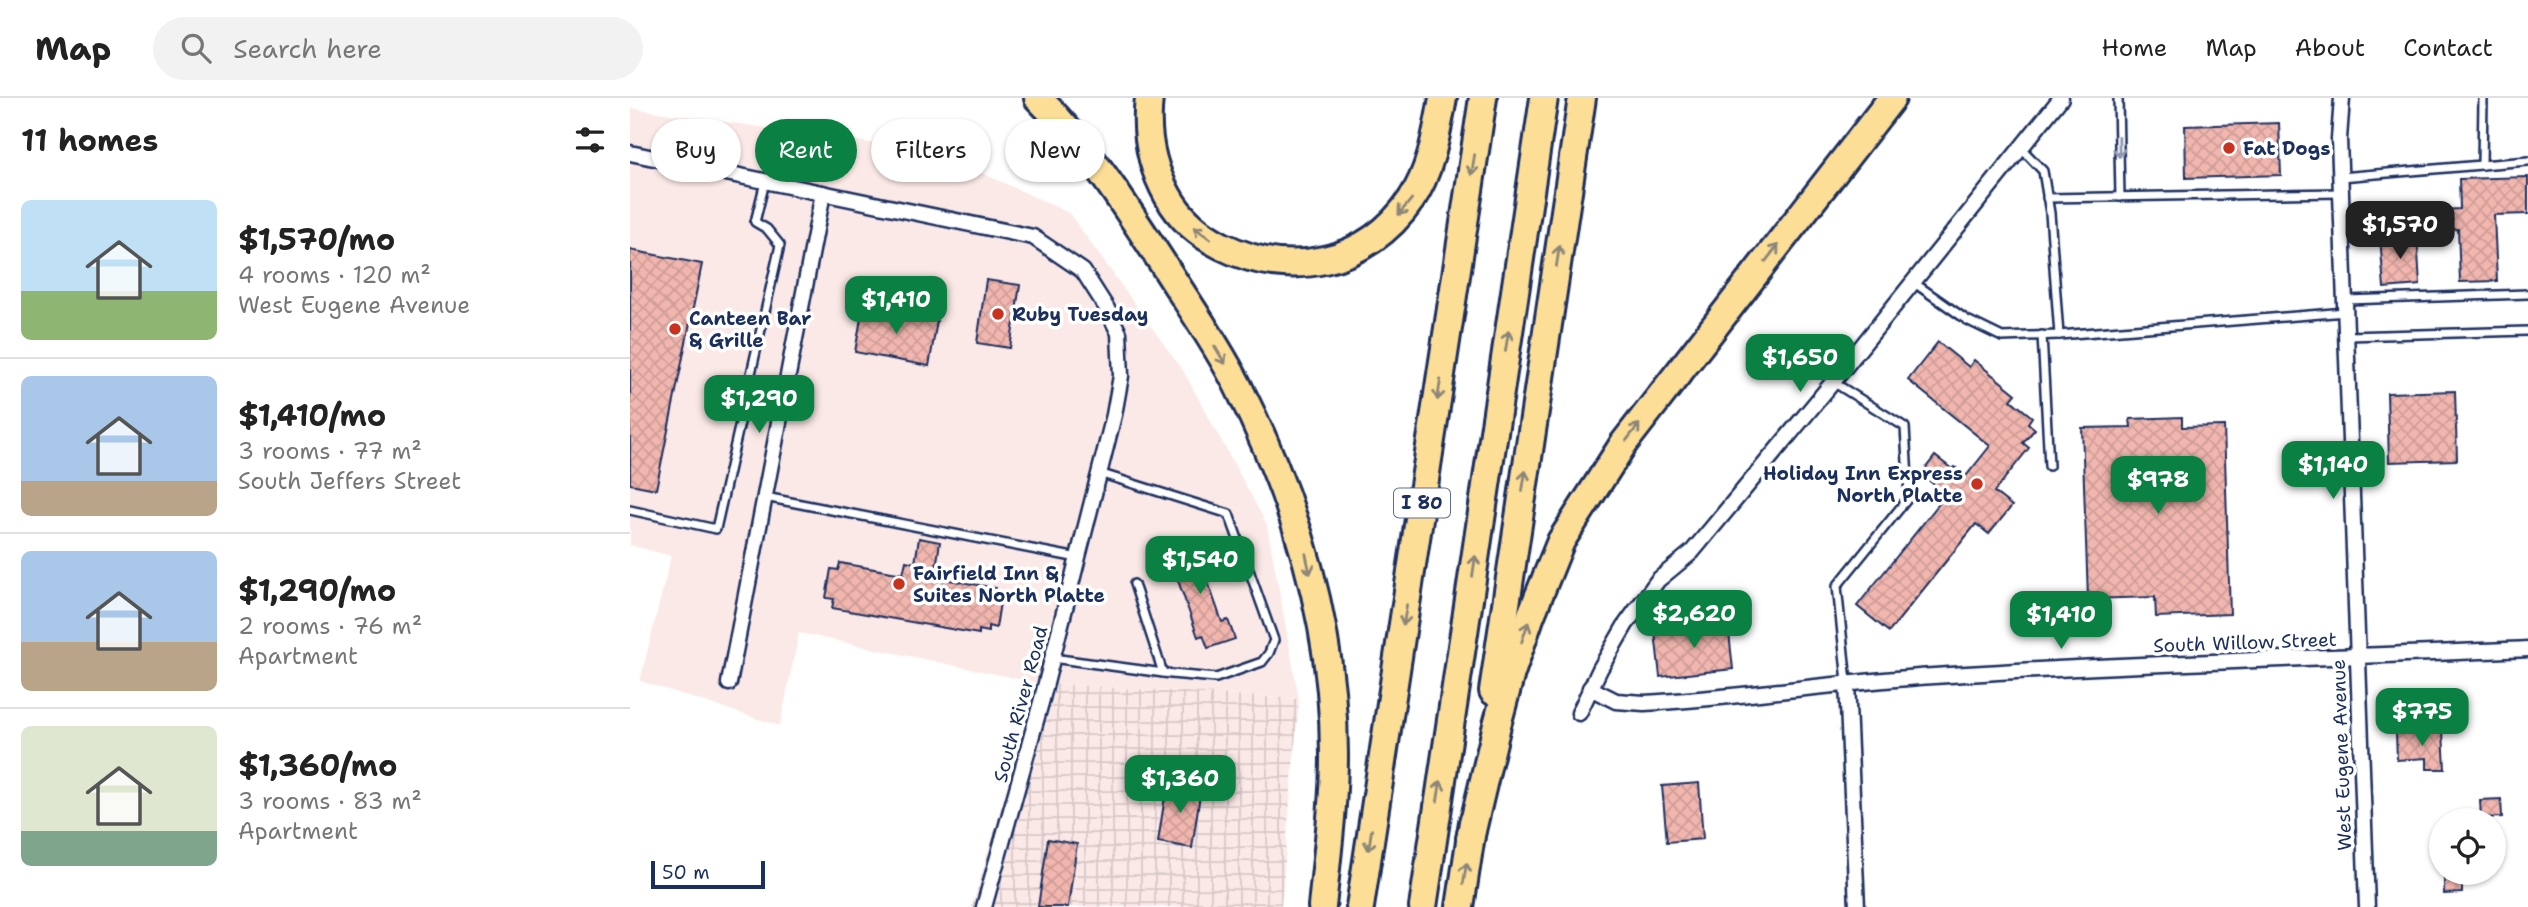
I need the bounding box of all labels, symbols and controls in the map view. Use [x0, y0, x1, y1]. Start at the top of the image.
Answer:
search box [153, 17, 643, 80]
text: Map [35, 26, 111, 71]
icon: search [177, 29, 215, 67]
text: Search here [233, 31, 382, 66]
text: Home [2101, 32, 2167, 64]
text: Map [2205, 32, 2257, 64]
text: About [2295, 32, 2365, 64]
text: Contact [2403, 32, 2493, 64]
chip: Buy [651, 119, 741, 182]
chip: Rent [755, 119, 857, 182]
chip: Filters [871, 119, 991, 182]
chip: New [1005, 119, 1105, 182]
text: 11 homes [21, 120, 158, 161]
icon: filters [571, 121, 609, 159]
one-way arrow [2112, 136, 2126, 159]
place label: Fat Dogs [2243, 136, 2330, 161]
marker: Fat Dogs [2221, 140, 2237, 156]
one-way arrow [1466, 154, 1479, 176]
one-way arrow [1397, 198, 1413, 216]
pin: $1,570 [2343, 202, 2457, 261]
text: $1,570 [2362, 209, 2438, 239]
text: $1,570/mo [238, 219, 395, 260]
one-way arrow [1193, 226, 1212, 241]
icon: home [77, 228, 161, 312]
one-way arrow [1765, 244, 1780, 262]
one-way arrow [1552, 245, 1565, 268]
text: 4 rooms · 120 m² [238, 260, 431, 290]
pin: $1,410 [839, 276, 953, 336]
text: $1,410 [861, 284, 931, 314]
text: West Eugene Avenue [238, 290, 470, 320]
place label: Ruby Tuesday [1012, 302, 1148, 327]
place label: Canteen Bar & Grille [689, 306, 811, 353]
marker: Ruby Tuesday [990, 306, 1006, 322]
marker: Canteen Bar & Grille [667, 321, 683, 337]
one-way arrow [1501, 330, 1514, 353]
pin: $1,650 [1743, 334, 1857, 394]
text: $1,650 [1762, 342, 1838, 372]
one-way arrow [1213, 345, 1227, 365]
pin: $1,290 [702, 376, 816, 435]
one-way arrow [1432, 379, 1445, 401]
text: $1,290 [720, 383, 798, 413]
text: $1,410/mo [238, 395, 386, 436]
icon: home [77, 404, 161, 488]
one-way arrow [1625, 424, 1640, 442]
text: 3 rooms · 77 m² [238, 436, 422, 466]
pin: $1,140 [2276, 442, 2390, 501]
text: $1,140 [2298, 449, 2368, 479]
pin: $978 [2117, 456, 2199, 516]
place label: Holiday Inn Express North Platte [1763, 461, 1963, 508]
text: $978 [2127, 464, 2189, 494]
text: South Jeffers Street [238, 466, 461, 496]
one-way arrow [1518, 470, 1531, 493]
marker: Holiday Inn Express North Platte [1969, 476, 1985, 492]
road number: I 80 [1394, 488, 1450, 517]
pin: $1,540 [1143, 536, 1257, 596]
text: $1,540 [1161, 544, 1239, 574]
one-way arrow [1302, 552, 1316, 575]
one-way arrow [1467, 555, 1480, 578]
place label: Fairfield Inn & Suites North Platte [913, 561, 1105, 608]
text: $1,290/mo [238, 570, 396, 611]
marker: Fairfield Inn & Suites North Platte [891, 576, 907, 592]
icon: home [77, 579, 161, 663]
pin: $2,620 [1637, 590, 1751, 650]
pin: $1,410 [2004, 592, 2118, 651]
text: $2,620 [1652, 598, 1736, 628]
text: $1,410 [2026, 599, 2096, 629]
one-way arrow [1398, 603, 1411, 626]
text: 2 rooms · 76 m² [238, 611, 422, 641]
one-way arrow [1520, 621, 1533, 643]
street label: South River Road [988, 623, 1053, 785]
street label: South Willow Street [2153, 627, 2337, 658]
text: Apartment [238, 641, 358, 671]
street label: West Eugene Avenue [2326, 659, 2357, 851]
pin: $775 [2381, 688, 2463, 748]
text: $775 [2392, 696, 2452, 726]
text: $1,360/mo [238, 745, 398, 786]
icon: home [77, 754, 161, 838]
pin: $1,360 [1123, 756, 1237, 815]
text: $1,360 [1141, 763, 1219, 793]
one-way arrow [1433, 780, 1446, 803]
text: 3 rooms · 83 m² [238, 786, 422, 816]
map controls [2429, 808, 2506, 885]
button: locate [2429, 808, 2506, 885]
text: Apartment [238, 816, 358, 846]
one-way arrow [1363, 828, 1376, 851]
scale bar [651, 858, 765, 890]
text: 50 m [662, 860, 710, 885]
one-way arrow [1459, 862, 1472, 885]

